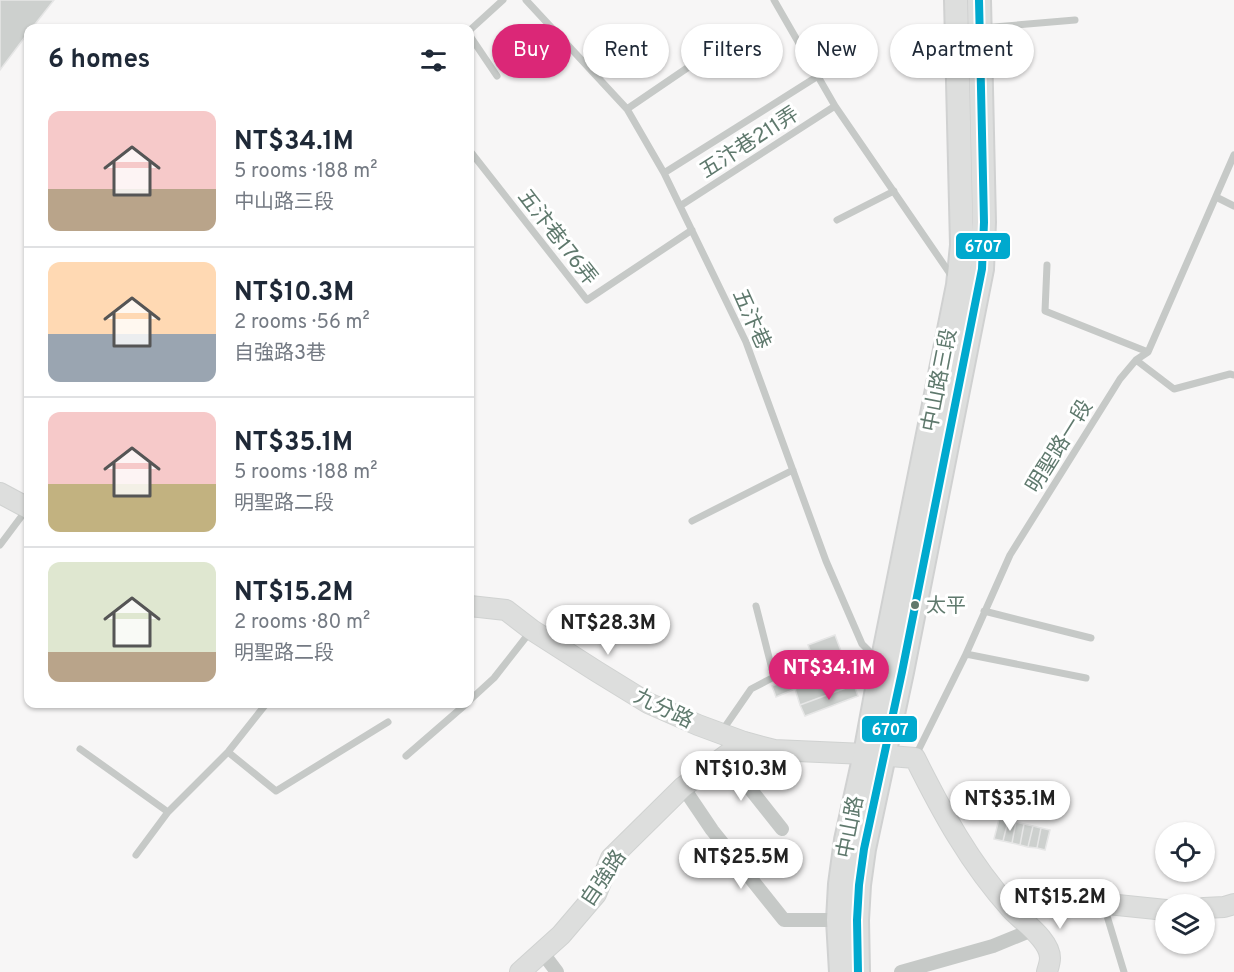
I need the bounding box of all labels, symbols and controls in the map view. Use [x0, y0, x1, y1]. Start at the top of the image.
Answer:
chip: Buy [492, 24, 571, 78]
chip: Rent [583, 24, 669, 78]
chip: Filters [681, 24, 783, 78]
chip: New [795, 24, 878, 78]
chip: Apartment [890, 24, 1034, 78]
text: 6 homes [48, 44, 150, 77]
icon: filters [417, 44, 450, 77]
street label: 五汴巷211弄 [695, 101, 804, 185]
text: NT$34.1M [234, 126, 354, 159]
icon: home [96, 135, 168, 207]
text: 5 rooms · 188 m² [234, 159, 377, 185]
street label: 五汴巷176弄 [511, 185, 603, 291]
text: 中山路三段 [234, 190, 334, 216]
line badge: 6707 [955, 232, 1011, 260]
text: 6707 [964, 238, 1002, 258]
text: NT$10.3M [234, 277, 354, 310]
street label: 五汴巷 [725, 285, 776, 354]
icon: home [96, 286, 168, 358]
text: 2 rooms · 56 m² [234, 310, 370, 336]
street label: 中山路三段 [917, 326, 964, 434]
text: 自強路3巷 [234, 341, 326, 367]
street label: 明聖路一段 [1021, 395, 1100, 498]
text: NT$35.1M [234, 427, 353, 460]
icon: home [96, 436, 168, 508]
text: 5 rooms · 188 m² [234, 460, 377, 486]
text: 明聖路二段 [234, 491, 334, 517]
text: NT$15.2M [234, 577, 354, 610]
icon: home [96, 586, 168, 658]
place label: 太平 [926, 594, 966, 620]
marker: 太平 [909, 599, 921, 611]
pin: NT$28.3M [546, 605, 670, 656]
text: 2 rooms · 80 m² [234, 610, 370, 636]
text: NT$28.3M [560, 611, 656, 637]
text: 明聖路二段 [234, 641, 334, 667]
pin: NT$34.1M [767, 650, 891, 701]
text: NT$34.1M [783, 656, 875, 682]
street label: 九分路 [629, 683, 698, 735]
line badge: 6707 [861, 715, 918, 743]
text: 6707 [871, 721, 909, 741]
pin: NT$10.3M [679, 751, 803, 802]
text: NT$10.3M [695, 757, 787, 783]
pin: NT$35.1M [948, 781, 1072, 832]
text: NT$35.1M [964, 787, 1056, 813]
street label: 中山路 [832, 794, 871, 861]
map controls [1155, 822, 1215, 954]
button: locate [1155, 822, 1215, 882]
pin: NT$25.5M [679, 839, 803, 890]
street label: 自強路 [575, 845, 633, 913]
text: NT$25.5M [693, 845, 789, 871]
pin: NT$15.2M [998, 879, 1122, 930]
text: NT$15.2M [1014, 885, 1106, 911]
button: layers [1155, 894, 1215, 954]

